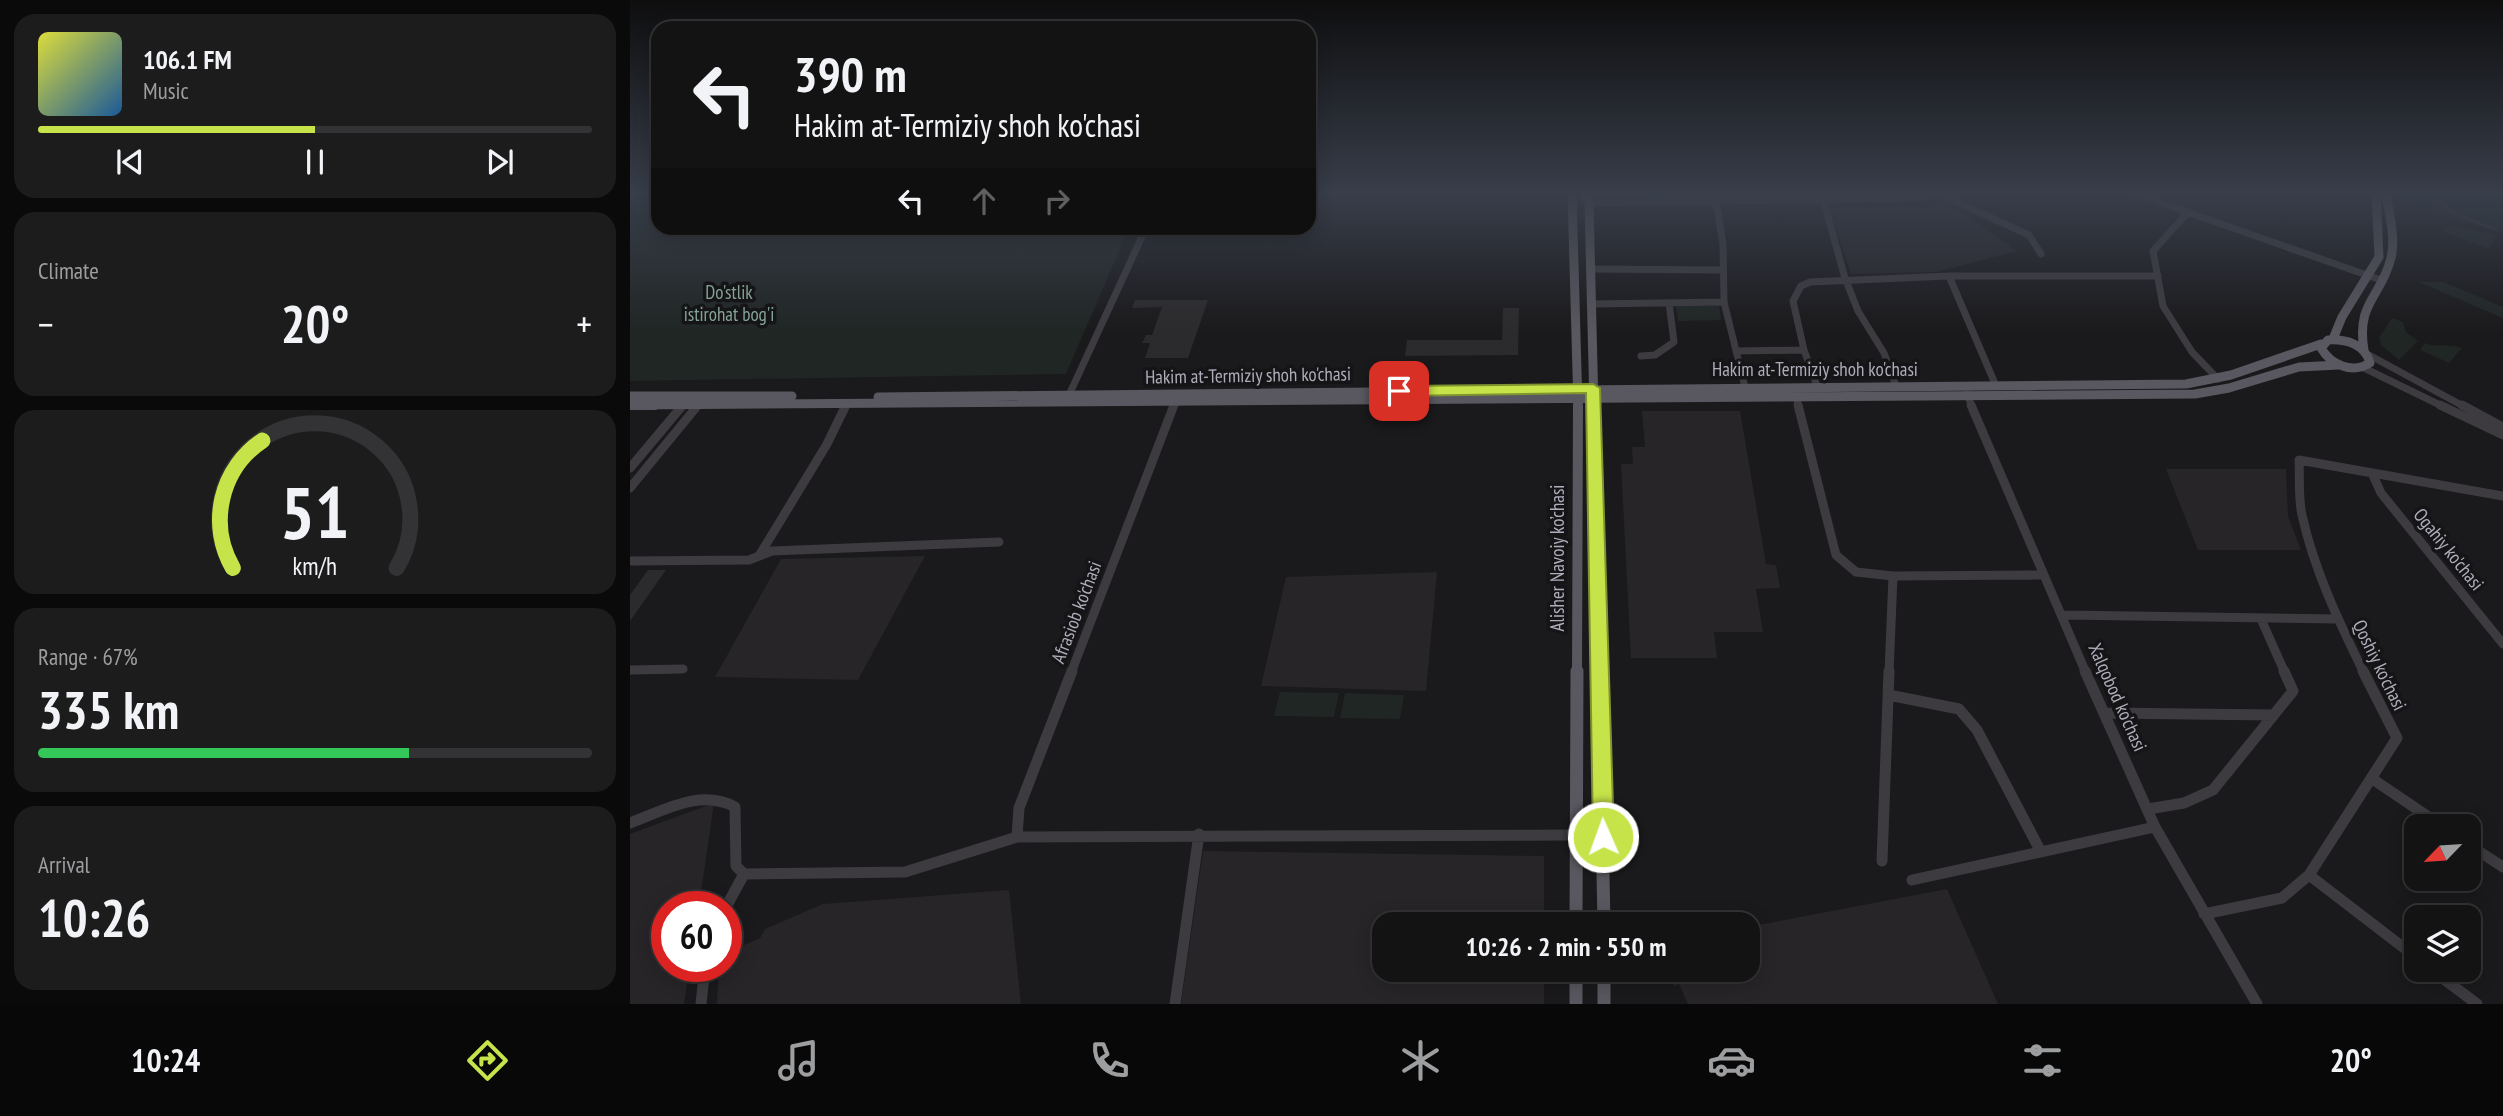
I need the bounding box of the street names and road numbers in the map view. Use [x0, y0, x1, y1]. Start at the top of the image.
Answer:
street label: Hakim at-Termiziy shoh ko'chasi [1712, 357, 1918, 381]
street label: Hakim at-Termiziy shoh ko'chasi [1145, 361, 1351, 389]
street label: Alisher Navoiy ko’chasi [1545, 485, 1569, 631]
street label: Ogahiy ko'chasi [2409, 503, 2489, 595]
street label: Afrasiob ko'chasi [1046, 558, 1106, 666]
street label: Qoshiy ko'chasi [2348, 616, 2412, 714]
street label: Xalqobod ko'chasi [2083, 639, 2153, 755]

